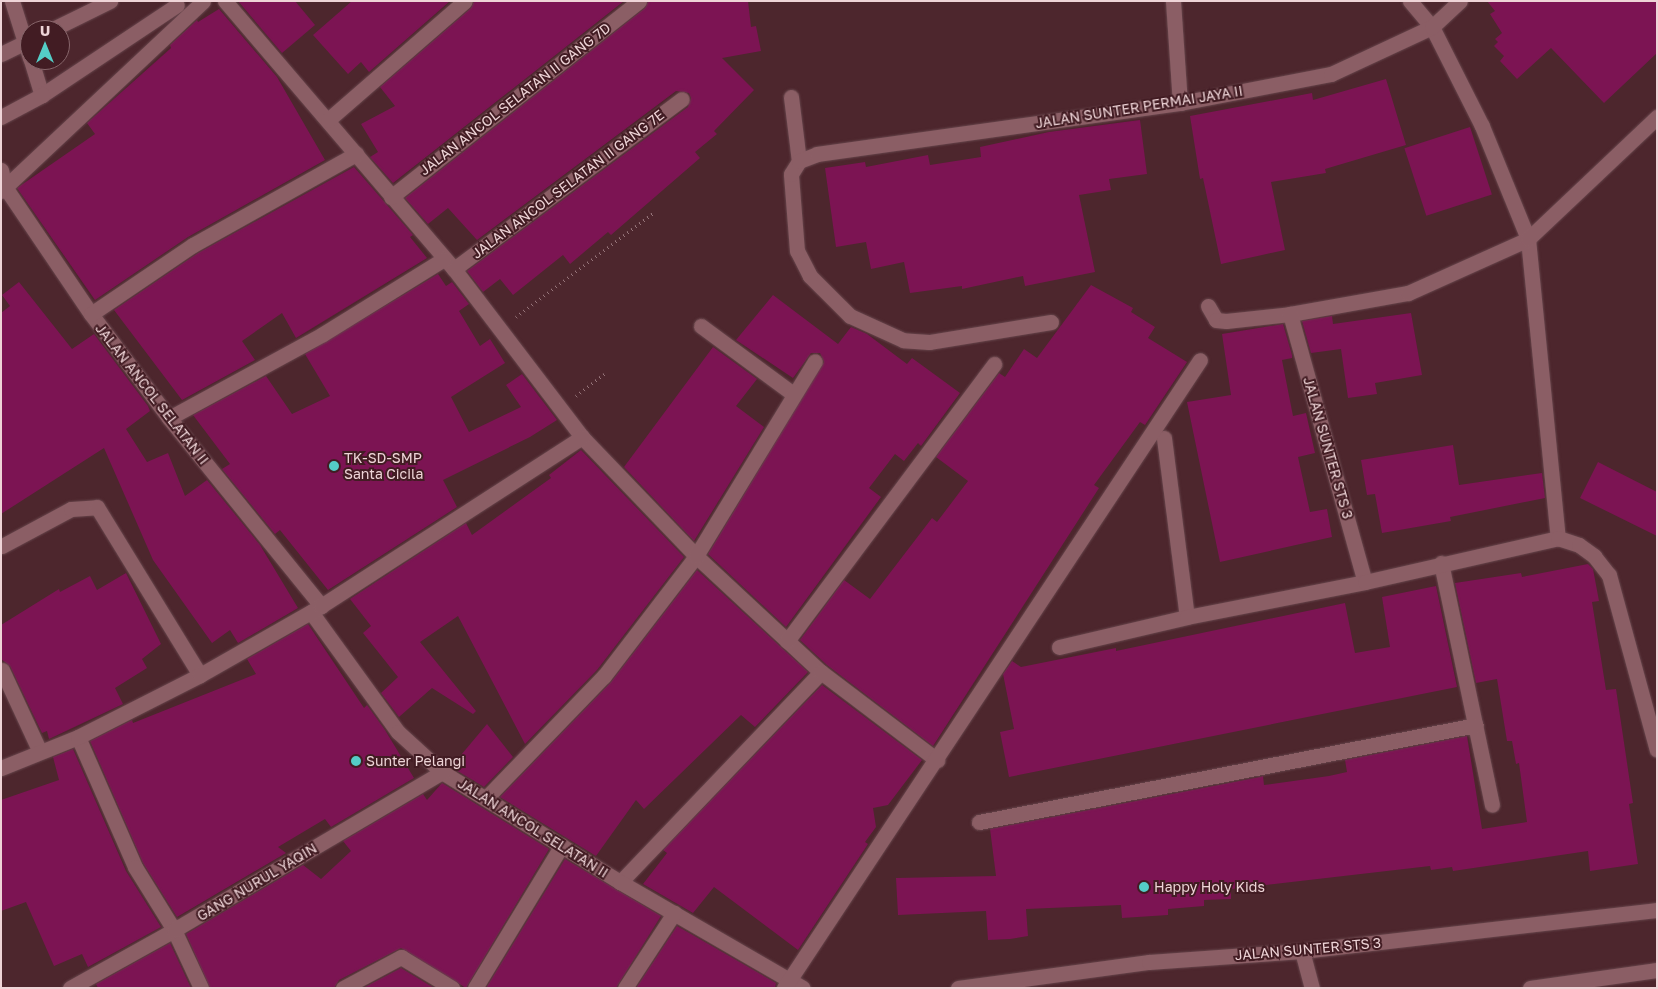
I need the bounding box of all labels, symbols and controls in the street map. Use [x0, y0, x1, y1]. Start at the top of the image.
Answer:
street label: JALAN ANCOL SELATAN II GANG 7D [416, 19, 614, 179]
north arrow [20, 20, 70, 70]
text: U [40, 22, 50, 39]
street label: JALAN SUNTER PERMAI JAYA II [1034, 82, 1244, 132]
street label: JALAN ANCOL SELATAN II GANG 7E [469, 106, 667, 262]
street label: JALAN ANCOL SELATAN II [92, 320, 212, 468]
street label: JALAN SUNTER STS 3 [1300, 375, 1356, 521]
place label: TK-SD-SMP Santa Cicila [344, 450, 423, 482]
marker: TK-SD-SMP Santa Cicila [328, 460, 340, 472]
place label: Sunter Pelangi [366, 753, 465, 769]
marker: Sunter Pelangi [350, 755, 362, 767]
street label: JALAN ANCOL SELATAN II [455, 775, 611, 881]
street label: GANG NURUL YAQIN [194, 840, 320, 924]
place label: Happy Holy Kids [1154, 879, 1265, 895]
marker: Happy Holy Kids [1138, 881, 1150, 893]
street label: JALAN SUNTER STS 3 [1234, 934, 1382, 964]

